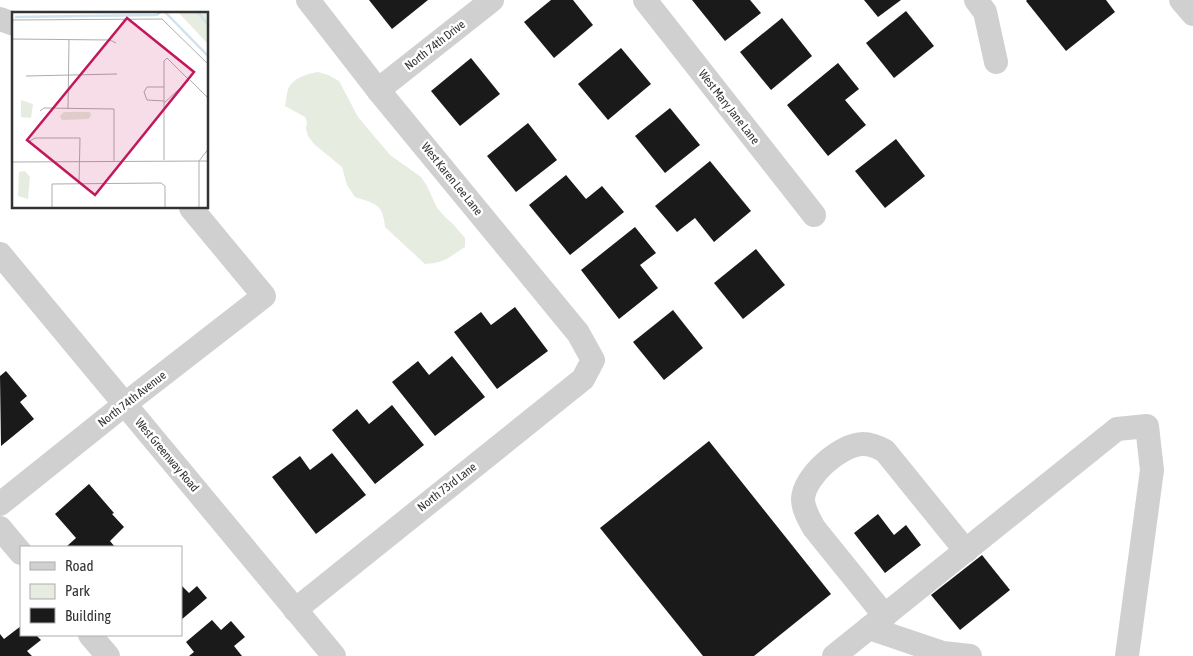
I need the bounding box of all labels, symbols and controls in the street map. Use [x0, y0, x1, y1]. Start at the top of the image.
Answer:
inset map [12, 12, 209, 209]
street label: North 74th Drive [402, 17, 468, 73]
street label: West Mary Jane Lane [696, 67, 762, 147]
street label: West Karen Lee Lane [418, 140, 486, 218]
street label: North 74th Avenue [95, 368, 169, 430]
street label: West Greenway Road [132, 415, 202, 495]
street label: North 73rd Lane [415, 460, 479, 514]
legend [20, 546, 182, 636]
text: Road [65, 557, 94, 574]
text: Park [65, 582, 90, 599]
text: Building [65, 607, 111, 624]

